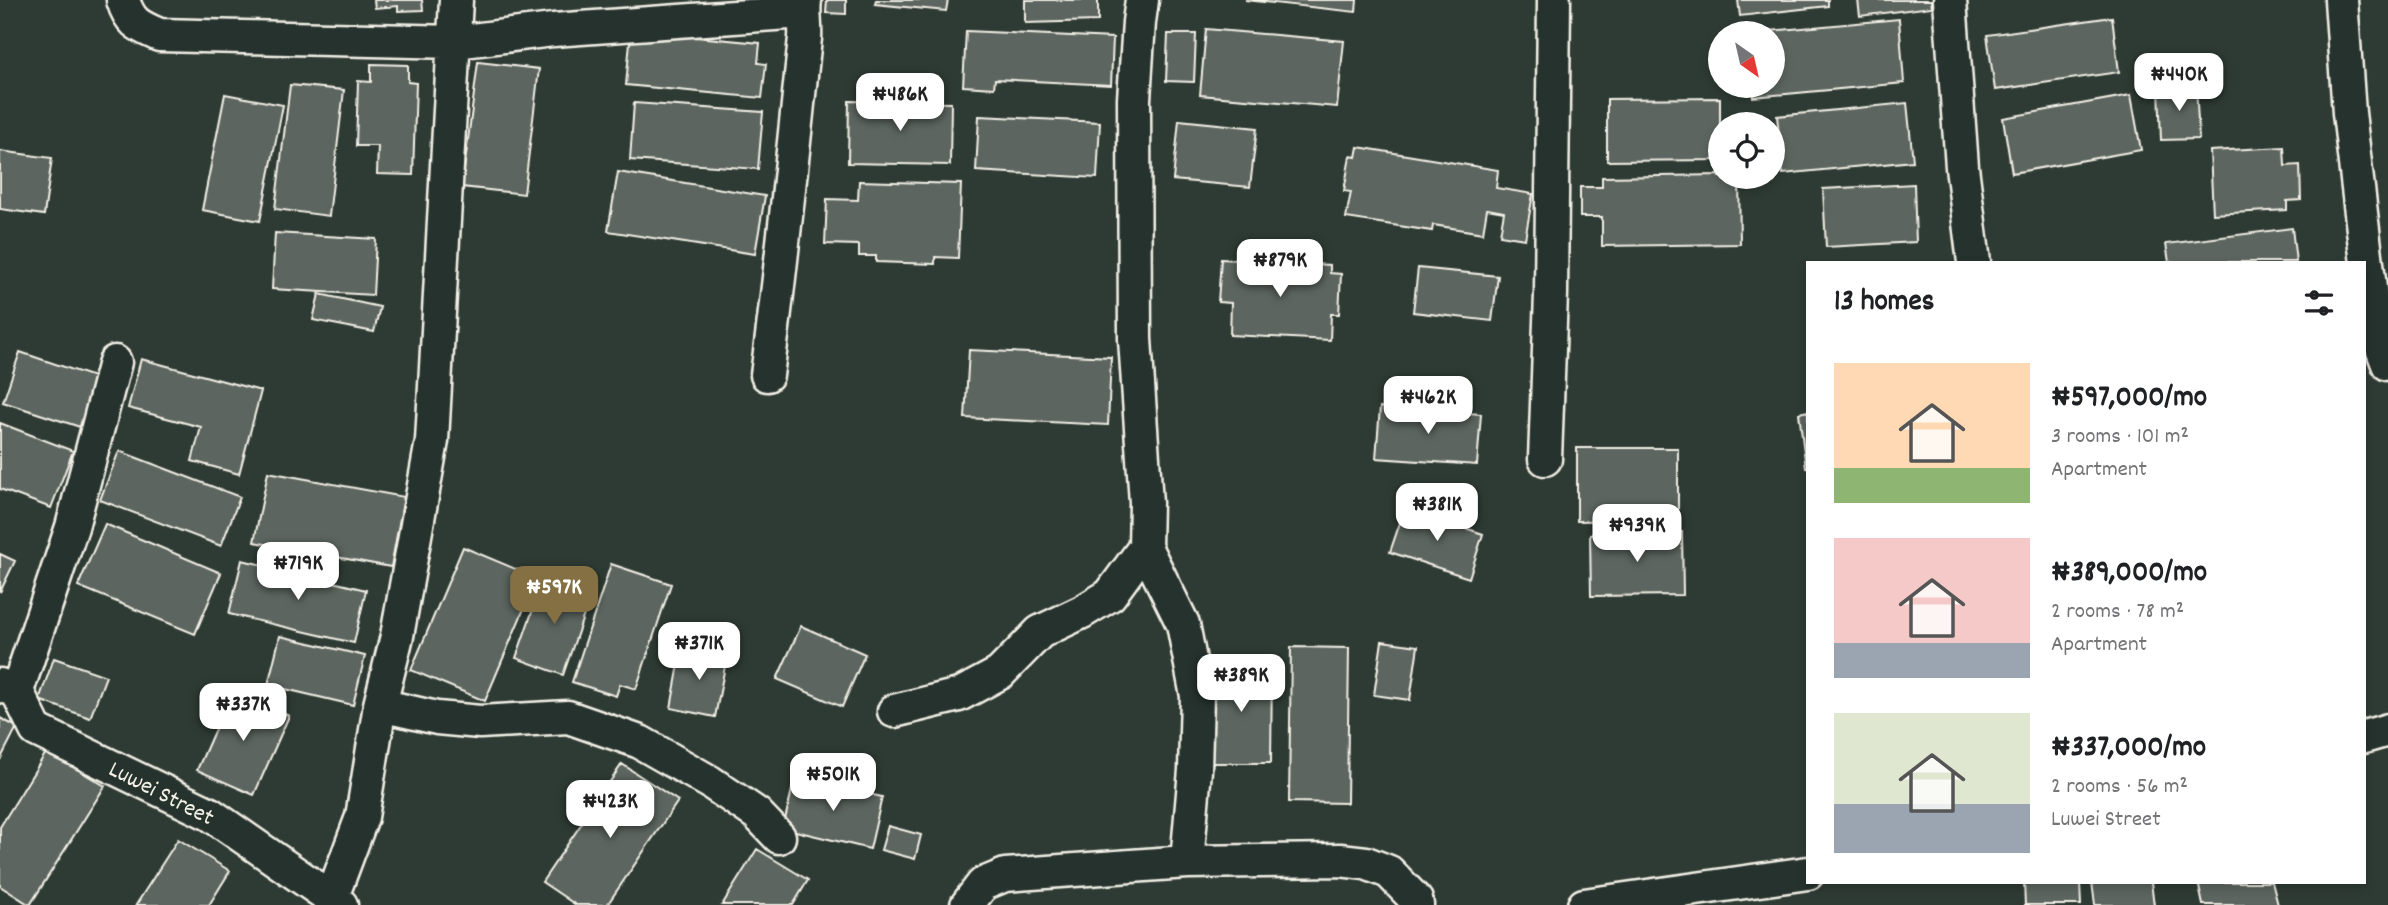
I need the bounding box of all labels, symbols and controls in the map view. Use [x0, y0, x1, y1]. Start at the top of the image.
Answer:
north arrow [1708, 21, 1785, 98]
map controls [1708, 21, 1785, 189]
pin: ₦440K [2130, 54, 2228, 113]
text: ₦440K [2150, 59, 2208, 92]
pin: ₦486K [851, 74, 949, 133]
text: ₦486K [872, 79, 928, 112]
button: locate [1708, 112, 1785, 189]
pin: ₦879K [1231, 240, 1329, 299]
text: ₦879K [1253, 245, 1307, 278]
text: 13 homes [1834, 282, 1934, 325]
icon: filters [2300, 284, 2338, 322]
pin: ₦462K [1379, 376, 1477, 436]
text: ₦597,000/mo [2051, 378, 2207, 421]
text: ₦462K [1400, 382, 1456, 415]
icon: home [1890, 391, 1974, 475]
text: 3 rooms · 101 m² [2051, 421, 2189, 454]
text: Apartment [2051, 454, 2147, 487]
pin: ₦381K [1388, 484, 1486, 543]
text: ₦381K [1412, 489, 1462, 522]
pin: ₦939K [1588, 504, 1686, 564]
text: ₦939K [1608, 510, 1666, 543]
pin: ₦719K [249, 542, 347, 602]
text: ₦719K [273, 548, 323, 581]
text: ₦389,000/mo [2051, 553, 2207, 596]
pin: ₦597K [505, 566, 603, 626]
icon: home [1890, 566, 1974, 650]
text: ₦597K [526, 572, 582, 605]
text: 2 rooms · 78 m² [2051, 596, 2184, 629]
pin: ₦371K [650, 622, 748, 682]
text: ₦371K [674, 628, 724, 661]
text: Apartment [2051, 629, 2147, 662]
pin: ₦389K [1192, 654, 1290, 714]
text: ₦389K [1213, 660, 1269, 693]
pin: ₦337K [194, 684, 292, 743]
text: ₦337K [216, 689, 271, 722]
text: ₦337,000/mo [2051, 728, 2206, 771]
icon: home [1890, 741, 1974, 825]
street label: Luwei Street [102, 754, 219, 836]
pin: ₦501K [784, 754, 882, 813]
text: ₦501K [806, 759, 860, 792]
text: 2 rooms · 56 m² [2051, 771, 2188, 804]
pin: ₦423K [561, 780, 659, 840]
text: ₦423K [582, 786, 638, 819]
text: Luwei Street [2051, 804, 2161, 837]

